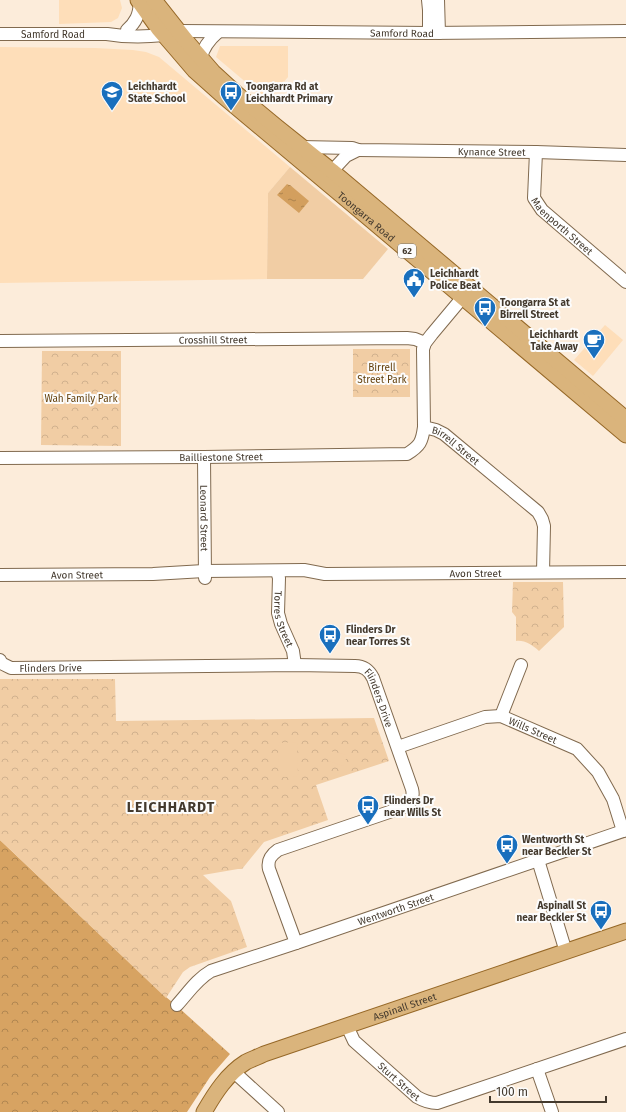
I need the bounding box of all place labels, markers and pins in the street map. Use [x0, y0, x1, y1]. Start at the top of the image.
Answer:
school or university icon: Leichhardt State School [99, 79, 125, 112]
bus stop icon: Toongarra Rd at Leichhardt Primary [218, 79, 244, 112]
place label: Leichhardt State School [128, 81, 185, 105]
place label: Toongarra Rd at Leichhardt Primary [246, 81, 334, 105]
public building icon: Leichhardt Police Beat [401, 266, 427, 299]
place label: Leichhardt Police Beat [430, 268, 481, 292]
bus stop icon: Toongarra St at Birrell Street [472, 295, 498, 328]
place label: Toongarra St at Birrell Street [500, 297, 570, 321]
cafe icon: Leichhardt Take Away [581, 327, 607, 360]
place label: Leichhardt Take Away [529, 329, 579, 353]
bus stop icon: Flinders Dr near Torres St [317, 622, 343, 655]
place label: Flinders Dr near Torres St [346, 624, 410, 648]
bus stop icon: Flinders Dr near Wills St [355, 793, 381, 826]
place label: Flinders Dr near Wills St [384, 795, 441, 819]
bus stop icon: Wentworth St near Beckler St [494, 832, 520, 865]
place label: Wentworth St near Beckler St [522, 834, 592, 858]
bus stop icon: Aspinall St near Beckler St [588, 898, 614, 931]
place label: Aspinall St near Beckler St [517, 900, 586, 924]

